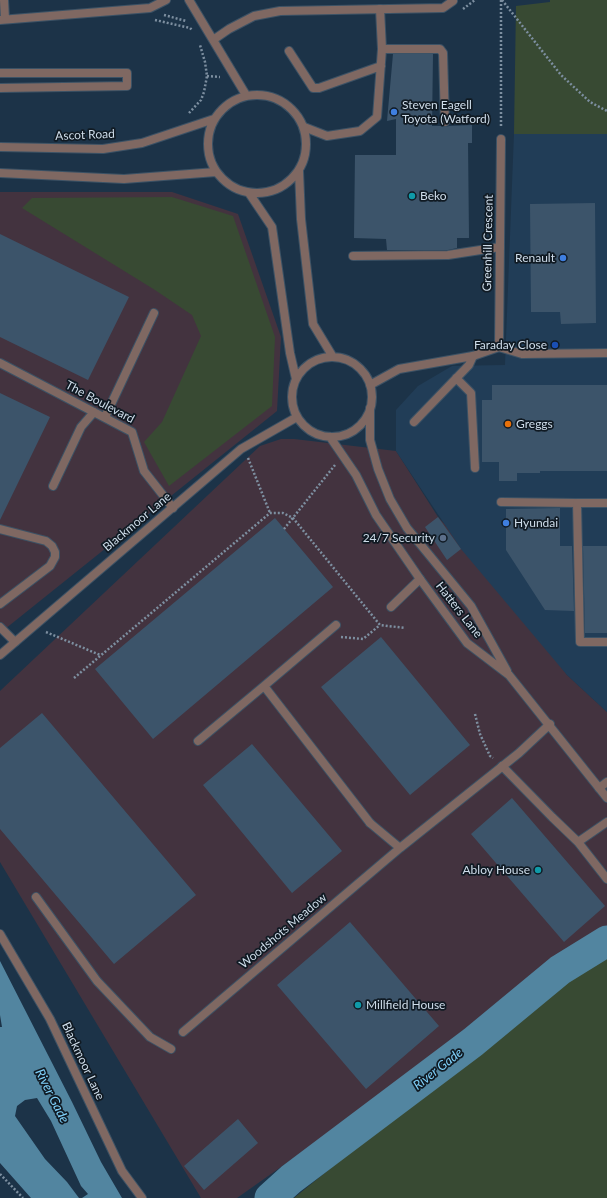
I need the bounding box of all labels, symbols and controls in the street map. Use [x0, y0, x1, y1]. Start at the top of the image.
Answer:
place label: Steven Eagell Toyota (Watford) [402, 98, 490, 126]
marker: Steven Eagell Toyota (Watford) [389, 107, 399, 117]
street label: Ascot Road [55, 127, 115, 143]
place label: Beko [420, 189, 447, 203]
marker: Beko [407, 191, 417, 201]
street label: Greenhill Crescent [480, 194, 496, 292]
place label: Renault [515, 251, 555, 265]
marker: Renault [558, 253, 568, 263]
place label: Faraday Close [474, 338, 547, 352]
marker: Faraday Close [550, 340, 560, 350]
street label: The Boulevard [63, 378, 137, 426]
place label: Greggs [516, 417, 553, 431]
marker: Greggs [503, 419, 513, 429]
street label: Blackmoor Lane [100, 489, 174, 555]
place label: Hyundai [514, 516, 558, 530]
marker: Hyundai [501, 518, 511, 528]
place label: 24/7 Security [363, 531, 435, 545]
marker: 24/7 Security [438, 533, 448, 543]
street label: Hatters Lane [433, 579, 485, 641]
place label: Abloy House [462, 863, 530, 877]
marker: Abloy House [533, 865, 543, 875]
street label: Woodshots Meadow [236, 890, 330, 972]
place label: Millfield House [366, 998, 445, 1012]
marker: Millfield House [353, 1000, 363, 1010]
street label: Blackmoor Lane [59, 1020, 107, 1102]
water label: River Gade [410, 1045, 466, 1093]
water label: River Gade [32, 1066, 72, 1126]

